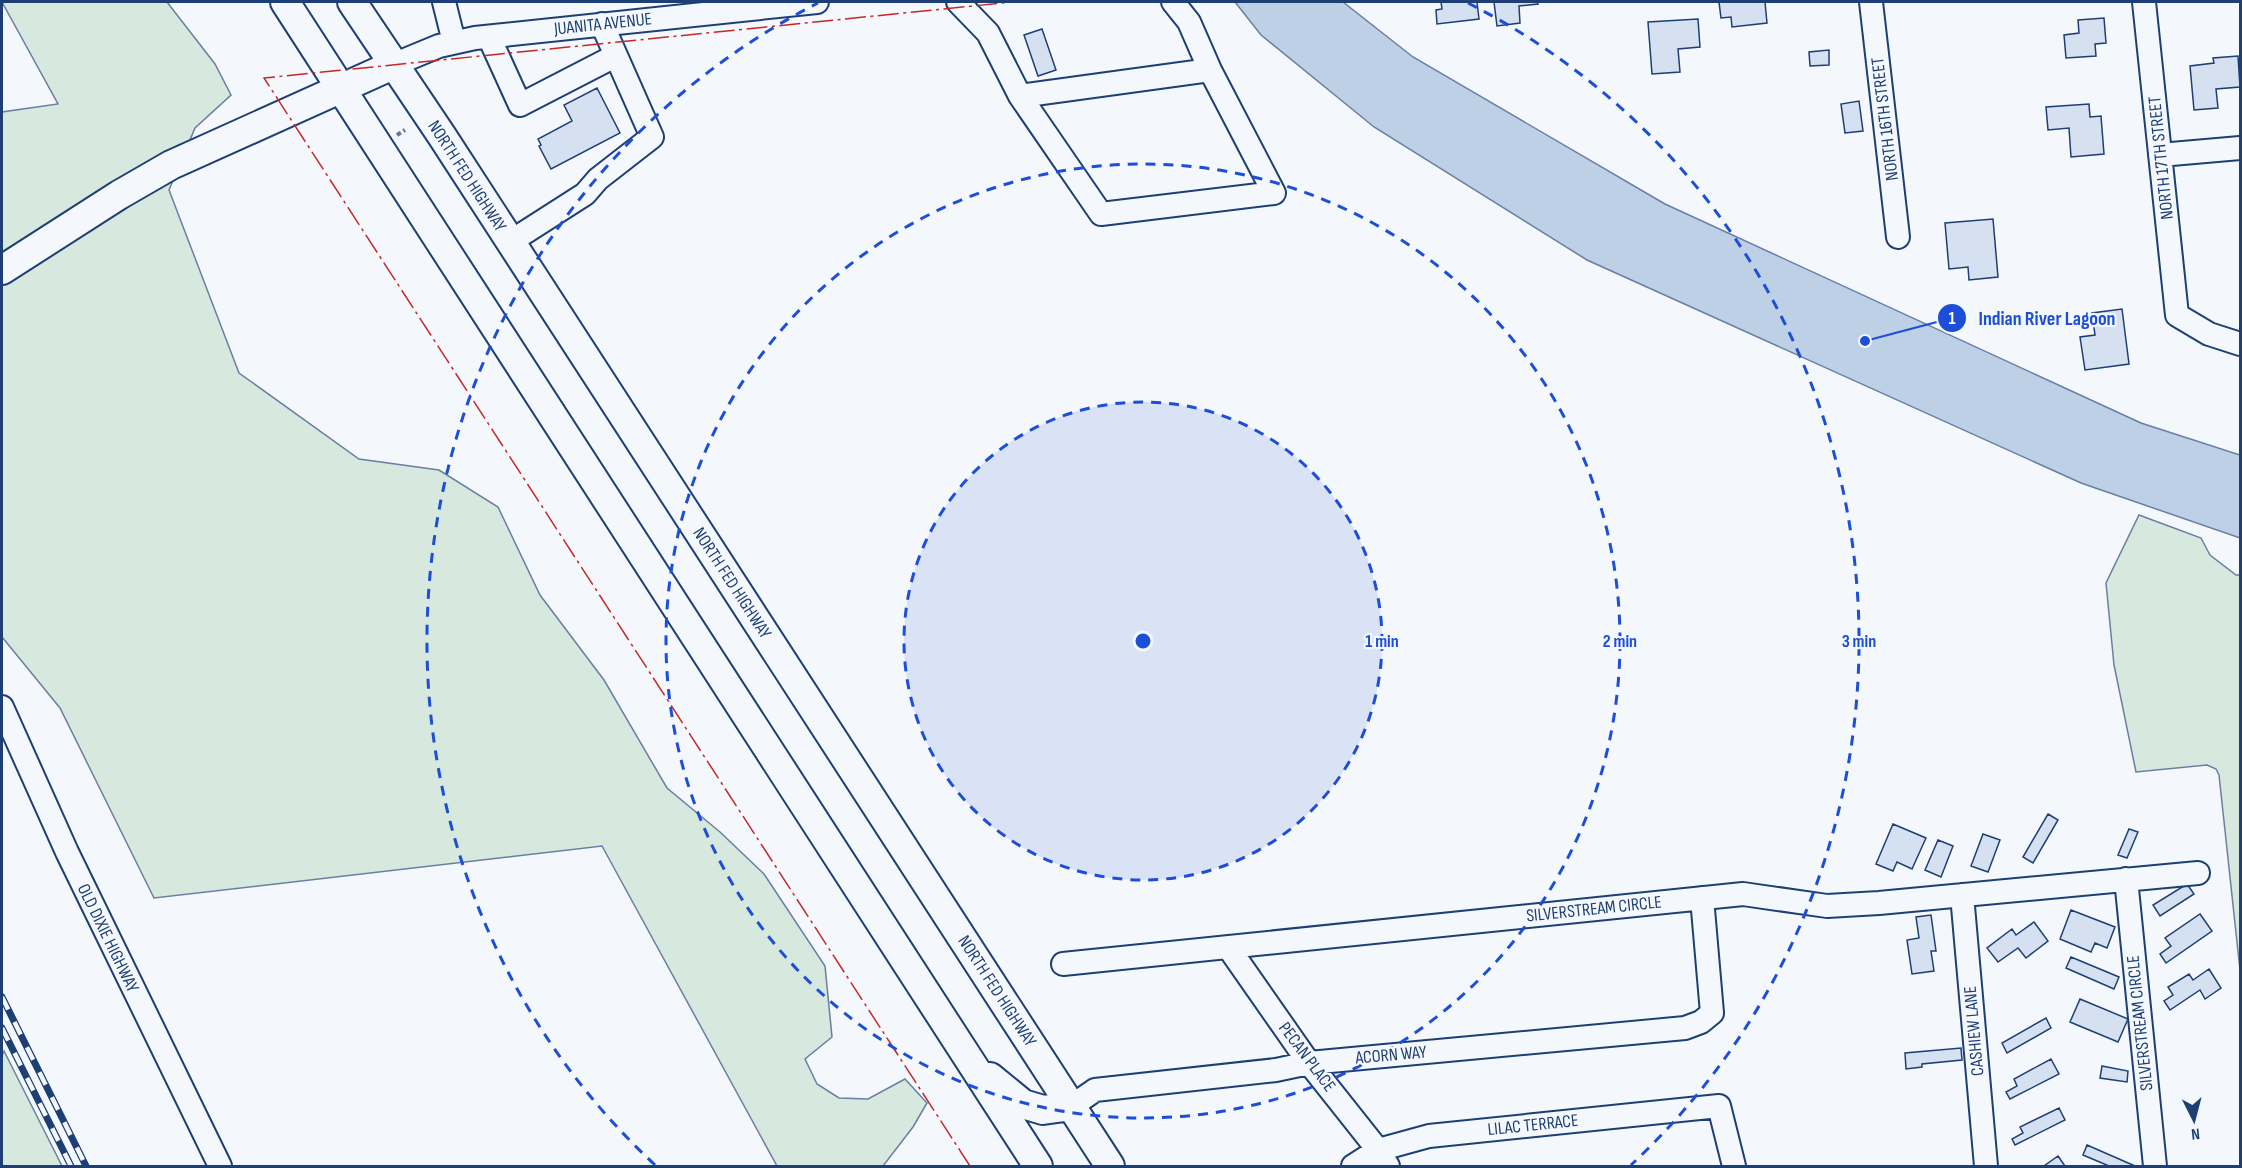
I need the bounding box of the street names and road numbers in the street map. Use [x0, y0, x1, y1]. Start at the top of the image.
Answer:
street label: JUANITA AVENUE [552, 8, 653, 40]
street label: NORTH 16TH STREET [1867, 56, 1903, 182]
street label: NORTH 17TH STREET [2144, 95, 2178, 221]
street label: NORTH FED HIGHWAY [423, 116, 511, 236]
street label: NORTH FED HIGHWAY [688, 523, 776, 643]
street label: OLD DIXIE HIGHWAY [73, 880, 144, 996]
street label: SILVERSTREAM CIRCLE [1525, 891, 1663, 927]
street label: NORTH FED HIGHWAY [953, 931, 1041, 1051]
street label: SILVERSTREAM CIRCLE [2122, 954, 2158, 1092]
street label: CASHIEW LANE [1960, 985, 1988, 1077]
street label: PECAN PLACE [1274, 1018, 1340, 1096]
street label: ACORN WAY [1354, 1041, 1428, 1069]
street label: LILAC TERRACE [1487, 1110, 1579, 1140]

